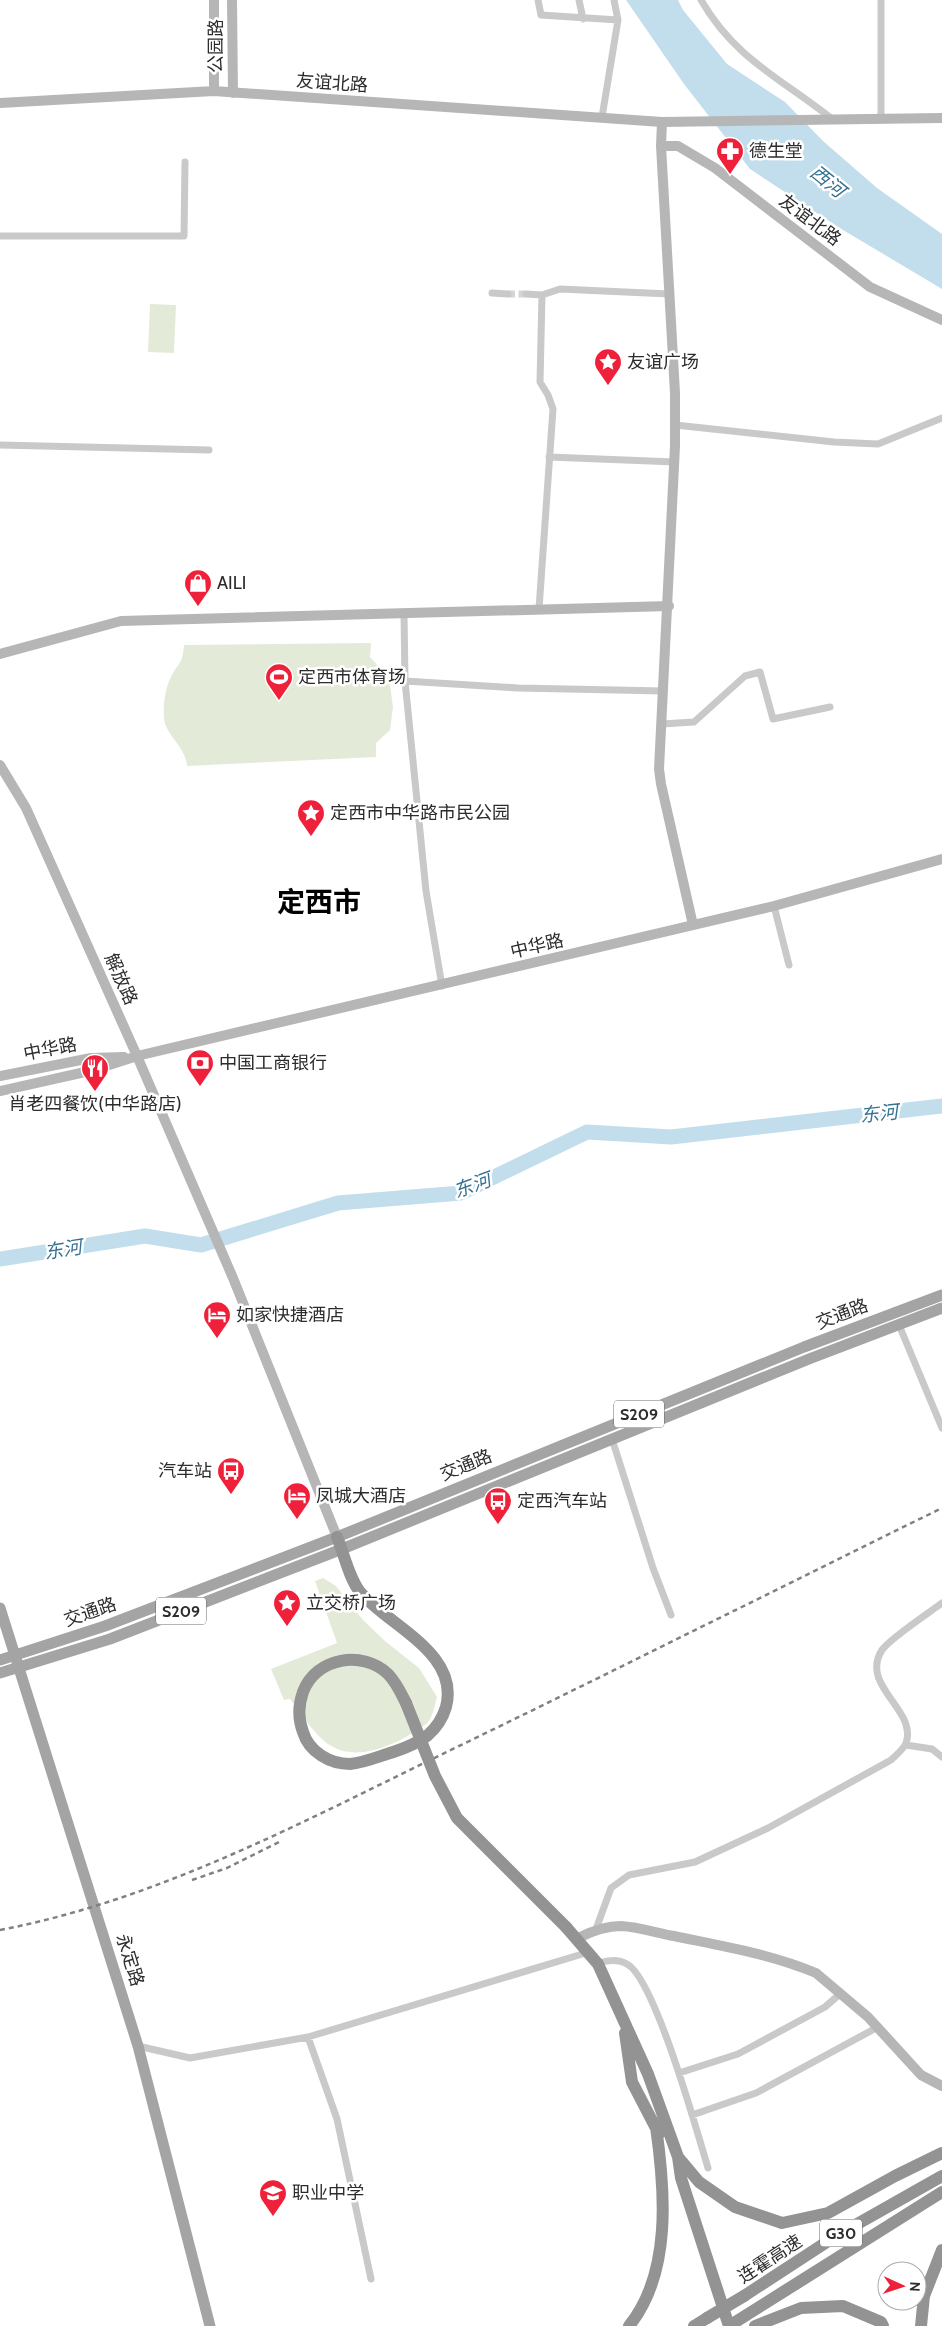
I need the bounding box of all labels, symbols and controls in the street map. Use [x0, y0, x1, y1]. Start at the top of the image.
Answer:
street label: 公园路 [205, 19, 227, 73]
street label: 友谊北路 [295, 70, 369, 96]
pharmacy icon: 德生堂 [715, 136, 745, 175]
place label: 德生堂 [749, 140, 803, 162]
water label: 西河 [806, 160, 853, 205]
street label: 友谊北路 [775, 190, 845, 250]
place icon: 友谊广场 [593, 347, 623, 386]
place label: 友谊广场 [627, 351, 699, 373]
shop icon: AILI [183, 568, 213, 607]
place label: AILI [217, 572, 246, 594]
sports icon: 定西市体育场 [264, 662, 294, 701]
place label: 定西市体育场 [298, 666, 406, 688]
place icon: 定西市中华路市民公园 [296, 798, 326, 837]
place label: 定西市中华路市民公园 [330, 802, 510, 824]
district label: 定西市 [277, 885, 361, 919]
street label: 中华路 [508, 929, 566, 963]
street label: 解放路 [100, 950, 142, 1008]
street label: 中华路 [21, 1033, 79, 1065]
bank icon: 中国工商银行 [185, 1048, 215, 1087]
place label: 中国工商银行 [219, 1052, 327, 1074]
restaurant icon: 肖老四餐饮(中华路店) [80, 1053, 110, 1092]
place label: 肖老四餐饮(中华路店) [8, 1093, 182, 1115]
water label: 东河 [859, 1100, 903, 1127]
water label: 东河 [450, 1167, 498, 1203]
water label: 东河 [43, 1235, 88, 1264]
street label: 交通路 [813, 1294, 871, 1334]
hotel icon: 如家快捷酒店 [202, 1300, 232, 1339]
place label: 如家快捷酒店 [236, 1304, 344, 1326]
road number: S209 [614, 1400, 664, 1428]
street label: 交通路 [437, 1445, 495, 1485]
bus stop icon: 汽车站 [216, 1456, 246, 1495]
place label: 汽车站 [158, 1460, 212, 1482]
hotel icon: 凤城大酒店 [282, 1481, 312, 1520]
place label: 凤城大酒店 [316, 1485, 406, 1507]
bus stop icon: 定西汽车站 [483, 1486, 513, 1525]
place label: 定西汽车站 [517, 1490, 607, 1512]
place icon: 立交桥广场 [272, 1588, 302, 1627]
place label: 立交桥广场 [306, 1592, 396, 1614]
street label: 交通路 [61, 1593, 119, 1631]
road number: S209 [156, 1598, 206, 1624]
street label: 永定路 [112, 1931, 148, 1989]
school or university icon: 职业中学 [258, 2178, 288, 2217]
place label: 职业中学 [292, 2182, 364, 2204]
road number: G30 [820, 2220, 862, 2246]
street label: 连霍高速 [734, 2230, 806, 2288]
north arrow [877, 2261, 927, 2311]
text: N [906, 2281, 924, 2292]

